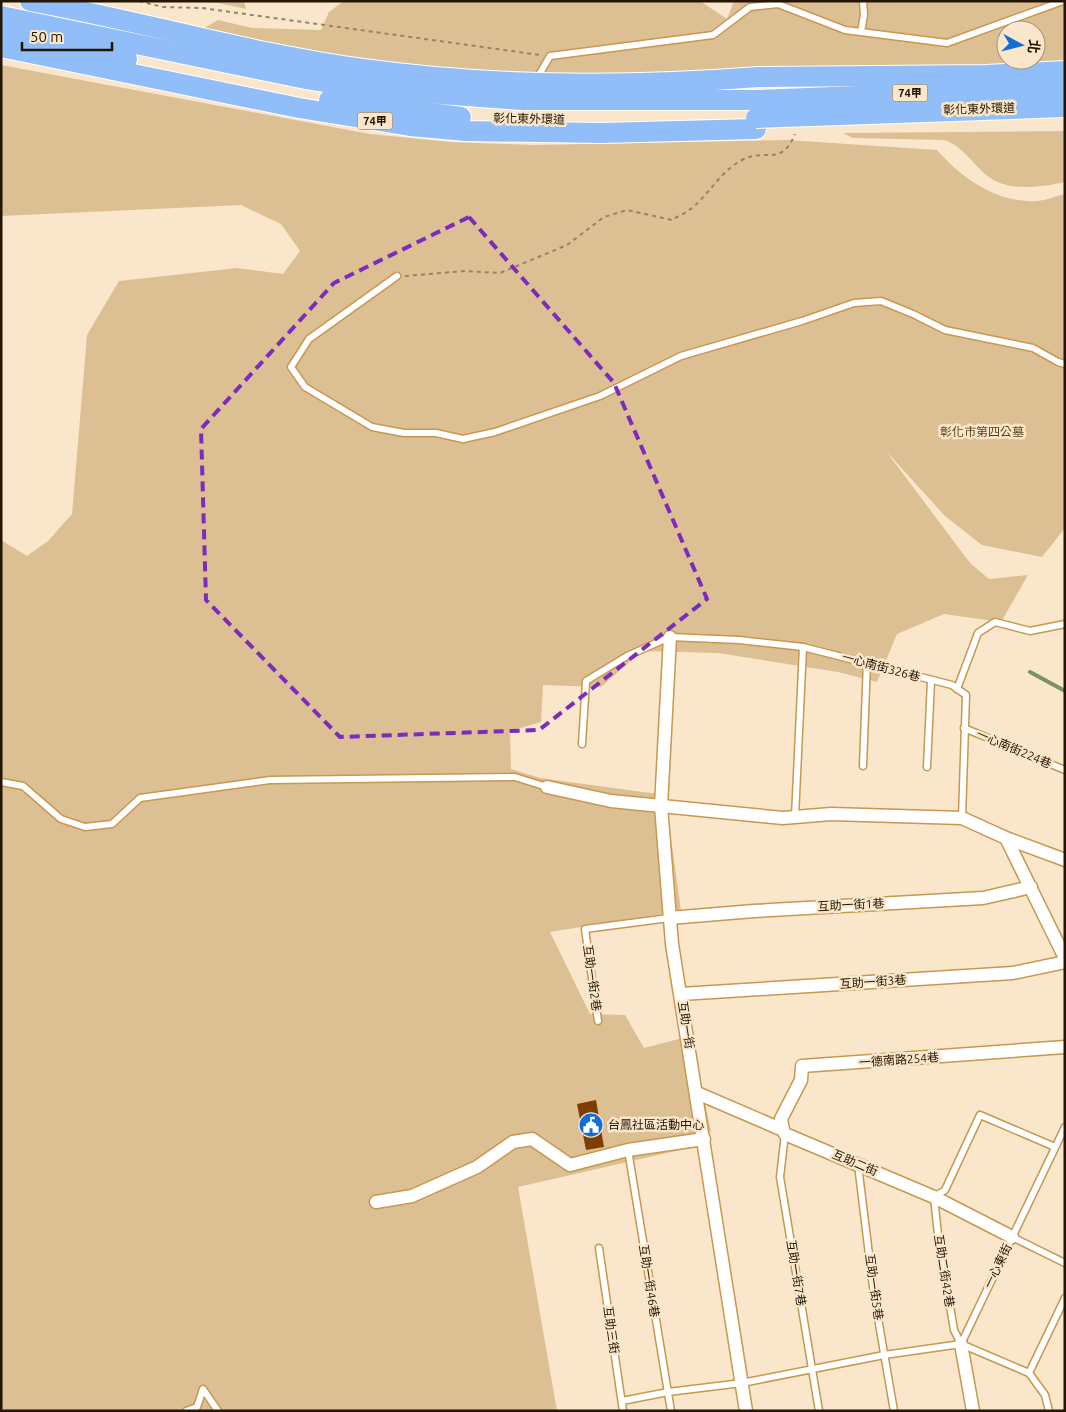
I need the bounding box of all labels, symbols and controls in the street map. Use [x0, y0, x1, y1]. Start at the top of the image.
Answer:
scale bar [22, 20, 112, 52]
north arrow [996, 20, 1046, 70]
text: 50 m [30, 28, 63, 45]
text: 北 [1025, 39, 1043, 55]
road number: 74甲 [892, 85, 928, 102]
street label: 彰化東外環道 [943, 101, 1015, 116]
street label: 彰化東外環道 [493, 111, 565, 126]
road number: 74甲 [358, 112, 392, 130]
park label: 彰化市第四公墓 [940, 425, 1024, 438]
street label: 一心南街326巷 [841, 650, 922, 683]
street label: 一心南街224巷 [975, 727, 1054, 770]
street label: 互助一街1巷 [817, 896, 885, 913]
street label: 互助一街2巷 [581, 944, 604, 1012]
street label: 互助一街3巷 [839, 973, 907, 990]
street label: 互助一街 [676, 1000, 697, 1050]
street label: 一德南路254巷 [858, 1050, 939, 1069]
public building icon: 台鳳社區活動中心 [578, 1112, 604, 1138]
place label: 台鳳社區活動中心 [608, 1118, 704, 1131]
street label: 互助二街 [831, 1147, 880, 1178]
street label: 互助二街42巷 [932, 1234, 957, 1308]
street label: 互助一街7巷 [785, 1239, 808, 1307]
street label: 一心東街 [981, 1241, 1014, 1290]
street label: 互助一街46巷 [637, 1244, 662, 1318]
street label: 互助一街5巷 [863, 1253, 886, 1321]
street label: 互助三街 [602, 1305, 621, 1355]

